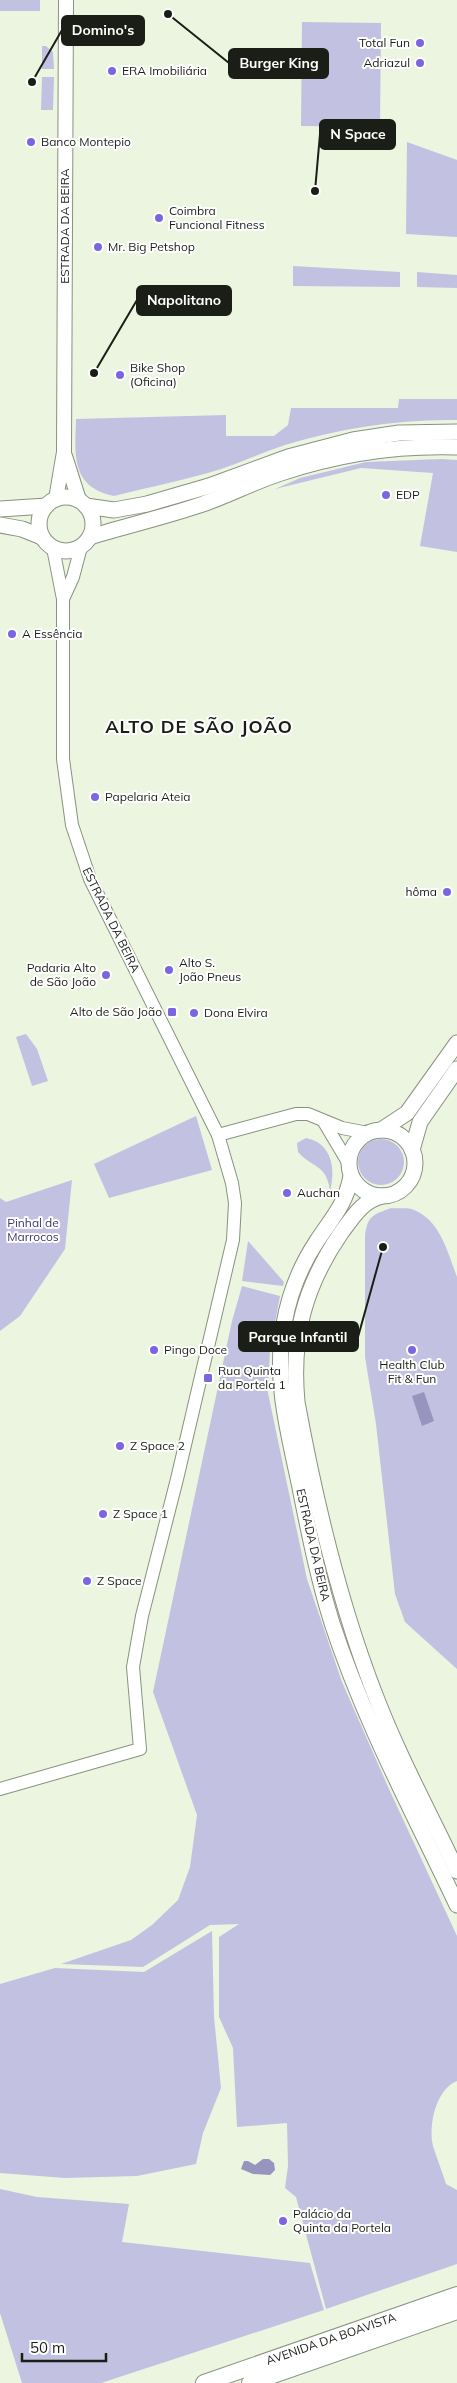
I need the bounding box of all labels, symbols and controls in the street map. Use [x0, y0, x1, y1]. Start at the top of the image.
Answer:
callout: Domino's [62, 16, 144, 45]
text: Domino's [72, 21, 134, 39]
place label: Total Fun [359, 35, 410, 50]
marker: Total Fun [414, 37, 426, 49]
callout: Burger King [229, 49, 328, 78]
text: Burger King [239, 54, 319, 72]
place label: Adriazul [364, 55, 410, 70]
marker: Adriazul [414, 57, 426, 69]
place label: ERA Imobiliária [122, 63, 207, 78]
marker: ERA Imobiliária [106, 65, 118, 77]
callout: N Space [320, 120, 395, 149]
text: N Space [330, 125, 386, 143]
place label: Banco Montepio [41, 134, 131, 149]
marker: Banco Montepio [25, 136, 37, 148]
street label: ESTRADA DA BEIRA [57, 168, 72, 284]
place label: Coimbra Funcional Fitness [169, 203, 265, 232]
marker: Coimbra Funcional Fitness [153, 212, 165, 224]
place label: Mr. Big Petshop [108, 239, 195, 254]
marker: Mr. Big Petshop [92, 241, 104, 253]
callout: Napolitano [137, 286, 231, 315]
text: Napolitano [147, 291, 221, 309]
place label: Bike Shop (Oficina) [130, 360, 185, 389]
marker: Bike Shop (Oficina) [114, 369, 126, 381]
place label: EDP [396, 487, 420, 502]
marker: EDP [380, 489, 392, 501]
place label: A Essência [22, 626, 82, 641]
marker: A Essência [6, 628, 18, 640]
district label: ALTO DE SÃO JOÃO [105, 715, 293, 738]
place label: Papelaria Ateia [105, 789, 190, 804]
marker: Papelaria Ateia [89, 791, 101, 803]
street label: ESTRADA DA BEIRA [79, 865, 144, 975]
place label: hôma [405, 884, 437, 899]
marker: hôma [441, 886, 453, 898]
place label: Alto S. João Pneus [179, 955, 241, 984]
place label: Padaria Alto de São João [27, 960, 96, 989]
marker: Alto S. João Pneus [163, 964, 175, 976]
marker: Padaria Alto de São João [100, 969, 112, 981]
place label: Alto de São João [70, 1004, 162, 1019]
place label: Dona Elvira [204, 1005, 268, 1020]
marker: Alto de São João [166, 1006, 178, 1018]
marker: Dona Elvira [188, 1007, 200, 1019]
place label: Auchan [297, 1185, 340, 1200]
marker: Auchan [281, 1187, 293, 1199]
park label: Pinhal de Marrocos [7, 1215, 59, 1244]
callout: Parque Infantil [239, 1322, 358, 1351]
text: Parque Infantil [249, 1328, 347, 1346]
place label: Pingo Doce [164, 1342, 227, 1357]
marker: Pingo Doce [148, 1344, 160, 1356]
marker: Health Club Fit & Fun [406, 1344, 418, 1356]
place label: Health Club Fit & Fun [379, 1357, 445, 1386]
place label: Rua Quinta da Portela 1 [218, 1363, 286, 1392]
marker: Rua Quinta da Portela 1 [202, 1372, 214, 1384]
place label: Z Space 2 [130, 1438, 185, 1453]
marker: Z Space 2 [114, 1440, 126, 1452]
street label: ESTRADA DA BEIRA [293, 1487, 334, 1603]
place label: Z Space 1 [113, 1506, 168, 1521]
marker: Z Space 1 [97, 1508, 109, 1520]
place label: Z Space [97, 1573, 142, 1588]
marker: Z Space [81, 1575, 93, 1587]
place label: Palácio da Quinta da Portela [293, 2206, 391, 2235]
marker: Palácio da Quinta da Portela [277, 2215, 289, 2227]
street label: AVENIDA DA BOAVISTA [264, 2309, 398, 2368]
scale bar [22, 2330, 106, 2362]
text: 50 m [30, 2338, 65, 2357]

